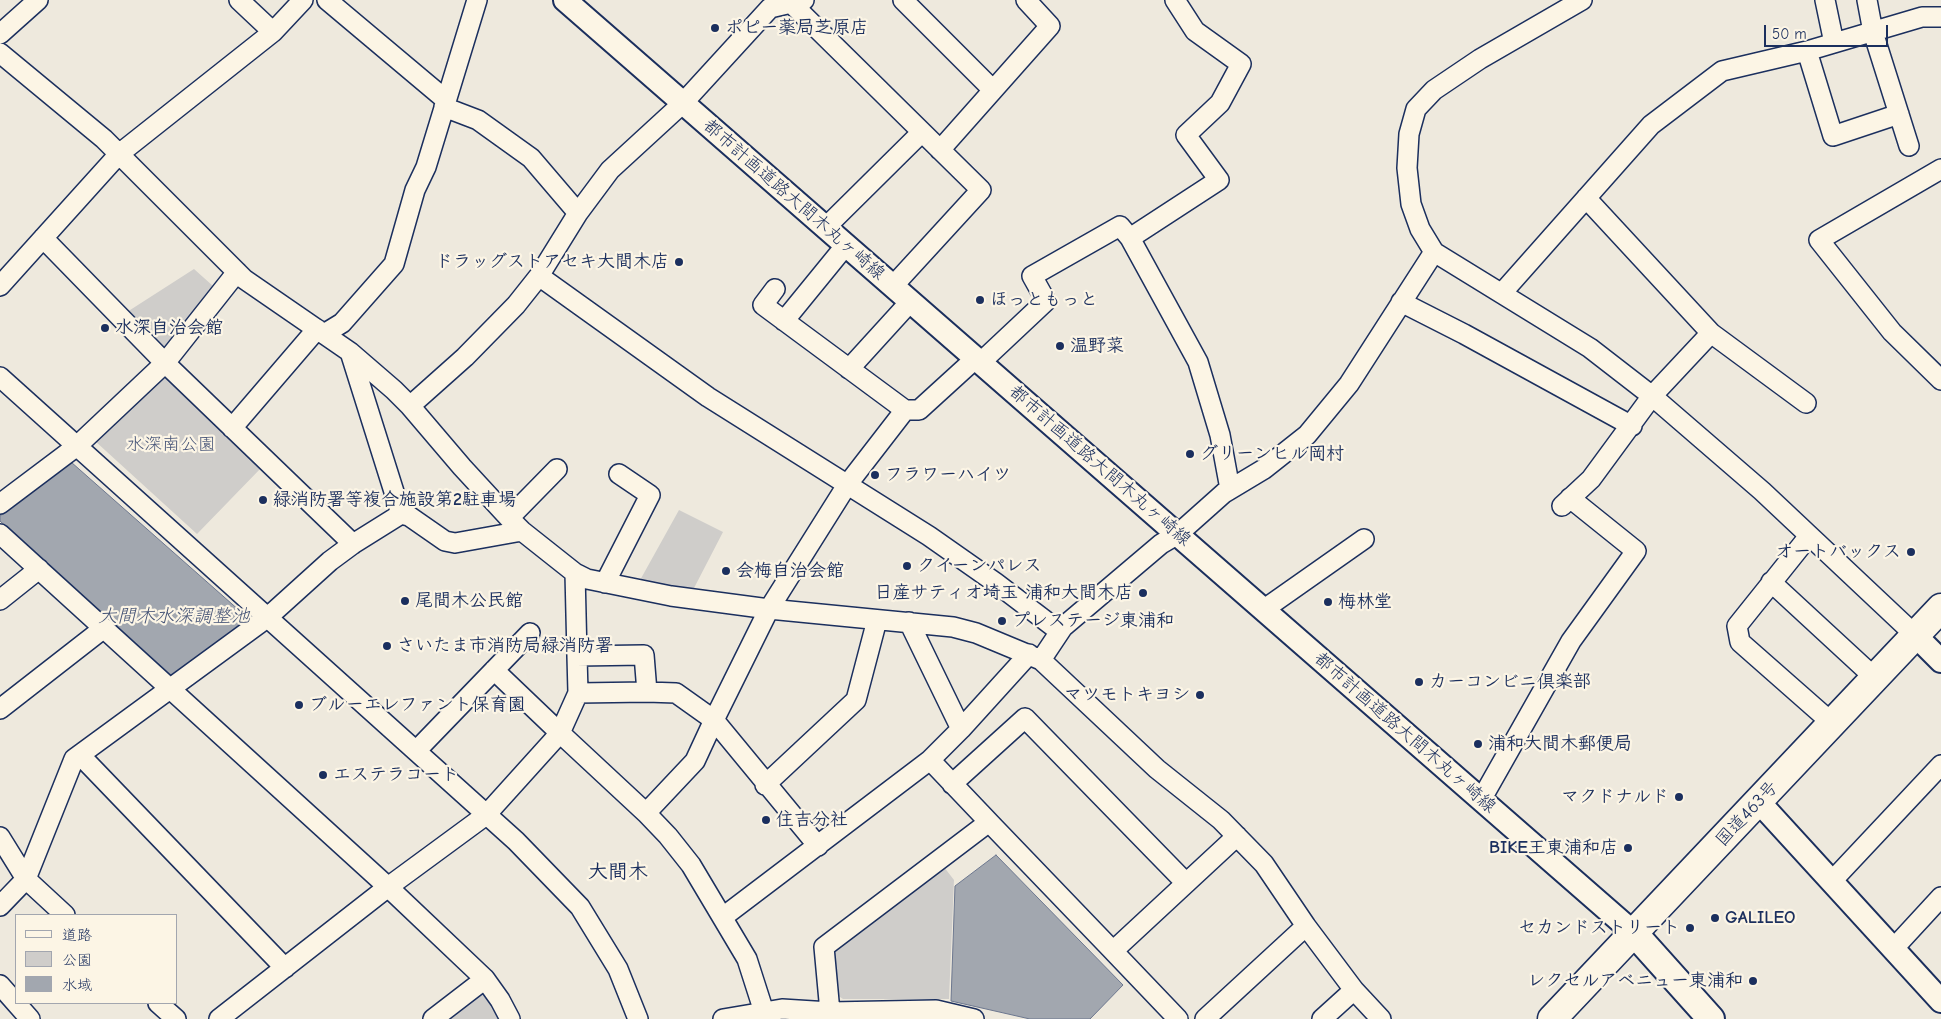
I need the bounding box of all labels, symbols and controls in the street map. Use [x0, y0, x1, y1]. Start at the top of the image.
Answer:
scale bar [1766, 15, 1890, 47]
place label: ポピー薬局芝原店 [725, 17, 868, 39]
marker: ポピー薬局芝原店 [709, 22, 721, 34]
text: 50 m [1772, 25, 1807, 43]
street label: 都市計画道路大間木丸ヶ崎線 [699, 115, 889, 285]
place label: ドラッグストアセキ大間木店 [435, 251, 669, 273]
marker: ドラッグストアセキ大間木店 [673, 256, 685, 268]
place label: ほっともっと [990, 289, 1098, 311]
marker: ほっともっと [974, 294, 986, 306]
place label: 水深自治会館 [115, 317, 223, 339]
marker: 水深自治会館 [99, 322, 111, 334]
place label: 温野菜 [1070, 335, 1124, 357]
marker: 温野菜 [1054, 340, 1066, 352]
street label: 都市計画道路大間木丸ヶ崎線 [1005, 381, 1195, 551]
park label: 水深南公園 [126, 434, 216, 456]
place label: グリーンヒル岡村 [1200, 443, 1344, 465]
marker: グリーンヒル岡村 [1184, 448, 1196, 460]
place label: フラワーハイツ [885, 464, 1011, 486]
marker: フラワーハイツ [869, 469, 881, 481]
place label: 緑消防署等複合施設第2駐車場 [273, 489, 516, 511]
marker: 緑消防署等複合施設第2駐車場 [257, 494, 269, 506]
place label: オートバックス [1775, 541, 1901, 563]
marker: オートバックス [1905, 546, 1917, 558]
place label: クイーンパレス [917, 555, 1042, 577]
place label: 会梅自治会館 [736, 560, 844, 582]
marker: クイーンパレス [901, 560, 913, 572]
marker: 会梅自治会館 [720, 565, 732, 577]
place label: 日産サティオ埼玉 浦和大間木店 [875, 582, 1133, 604]
marker: 日産サティオ埼玉 浦和大間木店 [1137, 587, 1149, 599]
place label: 尾間木公民館 [415, 590, 523, 612]
place label: 梅林堂 [1338, 591, 1392, 613]
marker: 尾間木公民館 [399, 595, 411, 607]
marker: 梅林堂 [1322, 596, 1334, 608]
water label: 大間木水深調整池 [98, 606, 250, 628]
place label: プレステージ東浦和 [1012, 610, 1174, 632]
marker: プレステージ東浦和 [996, 615, 1008, 627]
place label: さいたま市消防局緑消防署 [397, 635, 613, 657]
marker: さいたま市消防局緑消防署 [381, 640, 393, 652]
street label: 都市計画道路大間木丸ヶ崎線 [1310, 648, 1500, 818]
place label: カーコンビニ倶楽部 [1429, 671, 1591, 693]
marker: カーコンビニ倶楽部 [1413, 676, 1425, 688]
place label: マツモトキヨシ [1064, 684, 1190, 706]
marker: マツモトキヨシ [1194, 689, 1206, 701]
place label: ブルーエレファント保育園 [309, 694, 526, 716]
marker: ブルーエレファント保育園 [293, 699, 305, 711]
place label: 浦和大間木郵便局 [1488, 733, 1632, 755]
marker: 浦和大間木郵便局 [1472, 738, 1484, 750]
place label: エステラコート [333, 764, 459, 786]
marker: エステラコート [317, 769, 329, 781]
street label: 国道463号 [1711, 777, 1783, 851]
place label: マクドナルド [1561, 786, 1669, 808]
marker: マクドナルド [1673, 791, 1685, 803]
place label: 住吉分社 [776, 809, 848, 831]
marker: 住吉分社 [760, 814, 772, 826]
place label: BIKE王東浦和店 [1489, 837, 1618, 859]
marker: BIKE王東浦和店 [1622, 842, 1634, 854]
district label: 大間木 [588, 860, 648, 884]
place label: GALILEO [1725, 907, 1796, 929]
marker: GALILEO [1709, 912, 1721, 924]
legend [15, 914, 178, 1004]
place label: セカンドストリート [1518, 917, 1680, 939]
marker: セカンドストリート [1684, 922, 1696, 934]
text: 道路 [62, 926, 92, 944]
text: 公園 [62, 951, 92, 969]
place label: レクセルアベニュー東浦和 [1527, 970, 1743, 992]
marker: レクセルアベニュー東浦和 [1747, 975, 1759, 987]
text: 水域 [62, 976, 92, 994]

